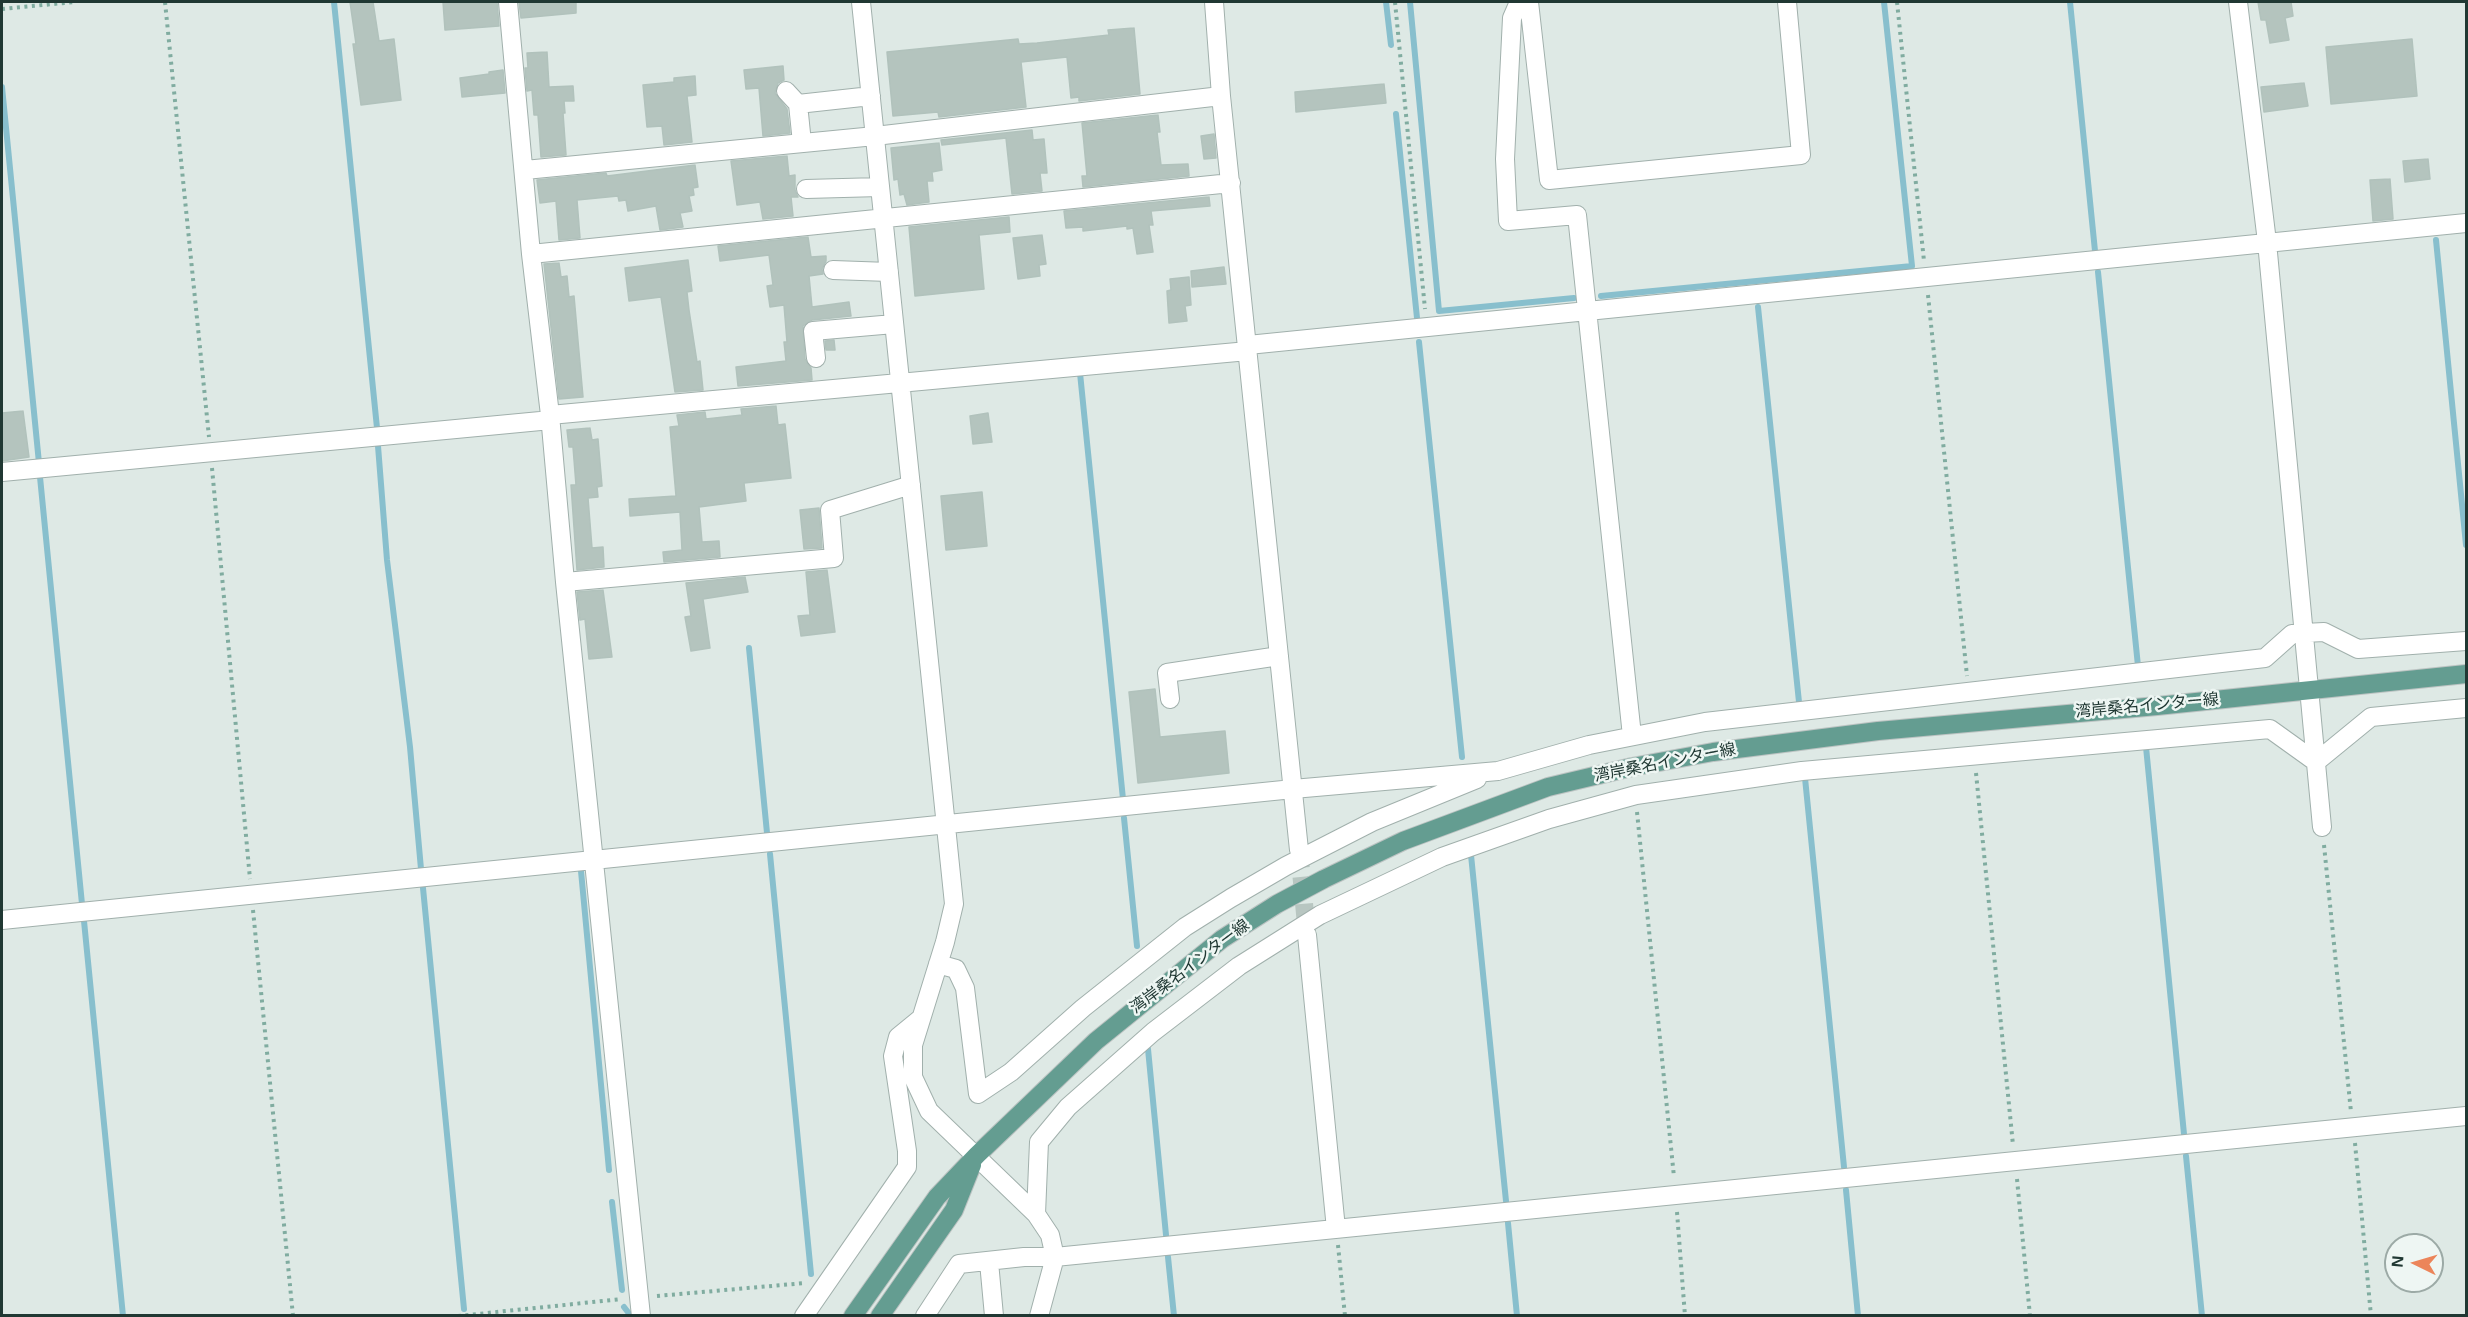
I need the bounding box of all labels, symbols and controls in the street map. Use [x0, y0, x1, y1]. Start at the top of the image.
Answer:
street label: 湾岸桑名インター線 [2074, 690, 2220, 722]
street label: 湾岸桑名インター線 [1592, 740, 1738, 786]
street label: 湾岸桑名インター線 [1127, 916, 1253, 1018]
north arrow [2384, 1233, 2444, 1293]
text: N [2389, 1255, 2407, 1268]

